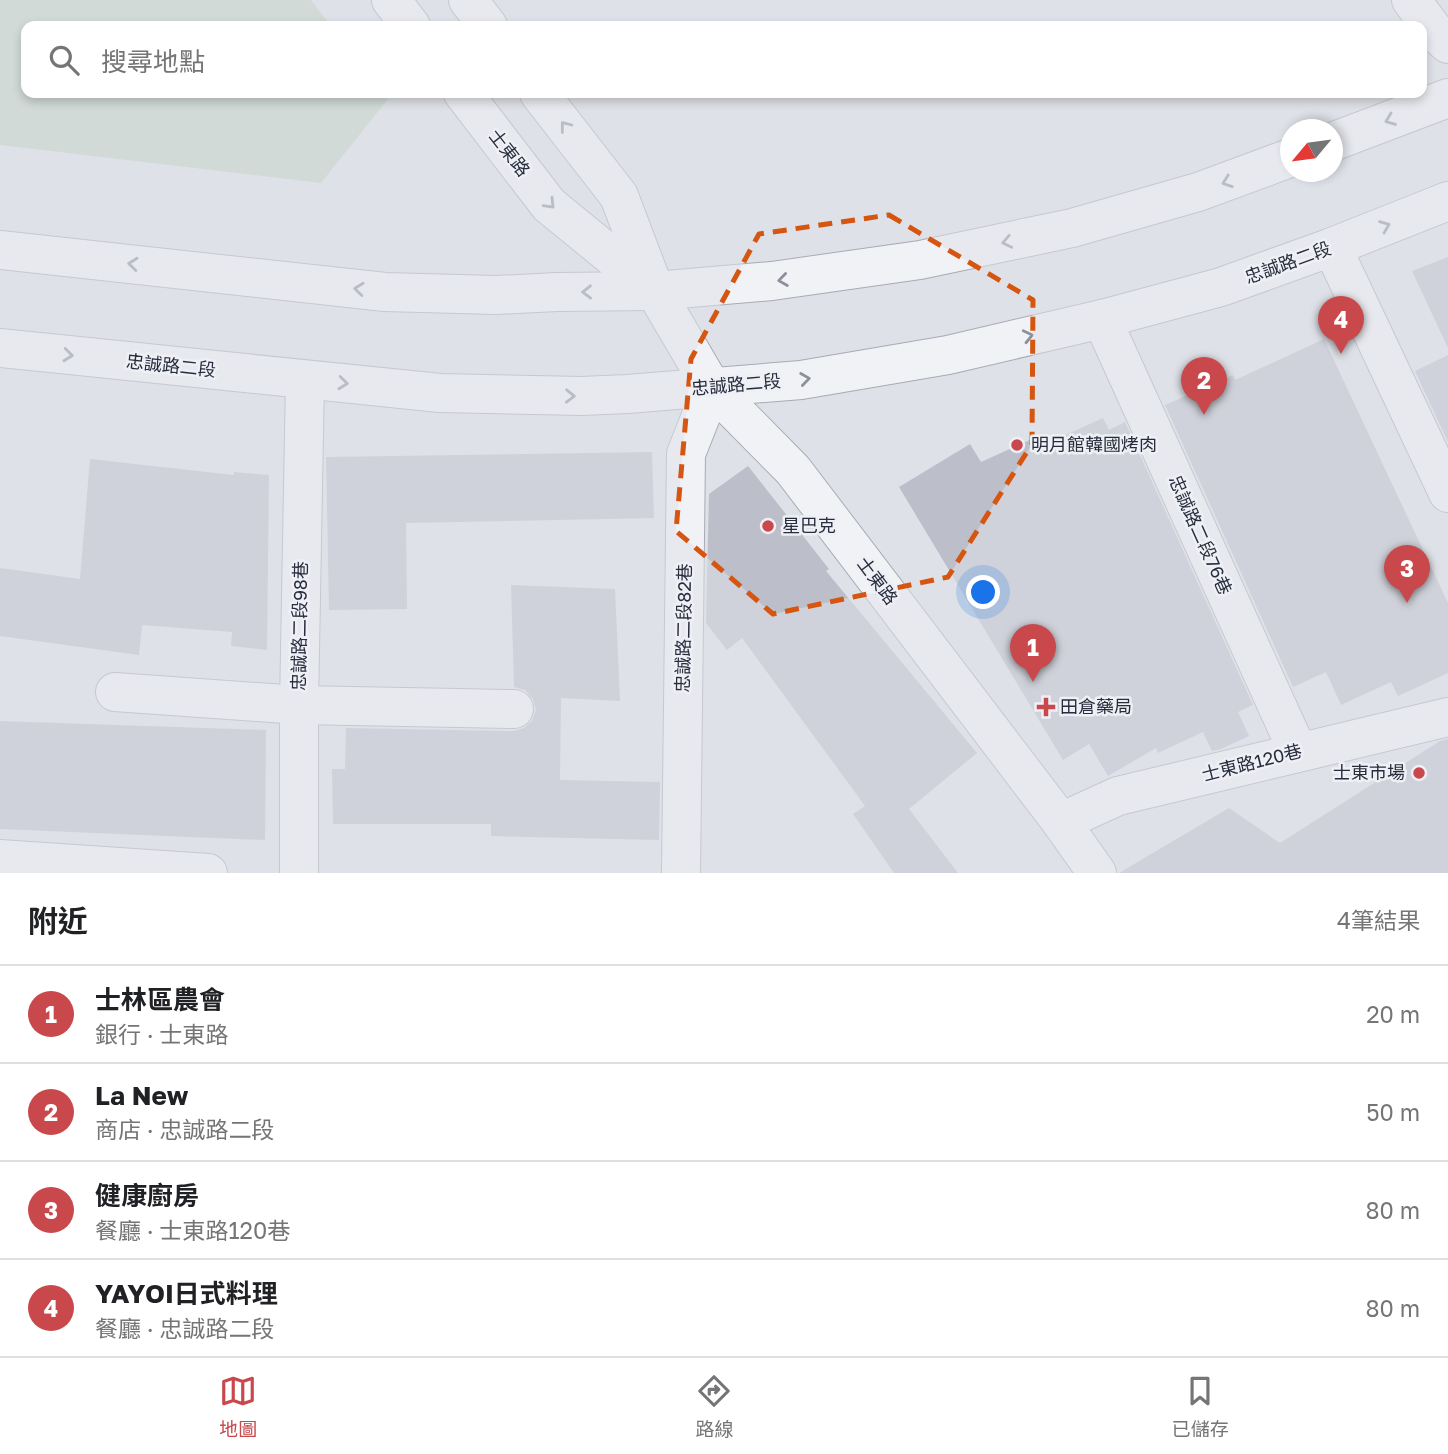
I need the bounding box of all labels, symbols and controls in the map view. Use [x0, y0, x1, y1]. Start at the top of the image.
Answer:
search box [21, 21, 1427, 98]
icon: search [45, 41, 83, 79]
text: 搜尋地點 [101, 46, 205, 77]
one-way arrow [1385, 112, 1397, 126]
north arrow [1280, 119, 1343, 182]
one-way arrow [560, 121, 573, 133]
street label: 士東路 [484, 124, 535, 180]
one-way arrow [1221, 173, 1233, 187]
one-way arrow [542, 196, 555, 209]
one-way arrow [1378, 220, 1391, 234]
one-way arrow [1001, 233, 1013, 248]
street label: 忠誠路二段 [1242, 236, 1334, 288]
one-way arrow [127, 257, 139, 272]
one-way arrow [777, 272, 789, 287]
one-way arrow [354, 282, 365, 297]
one-way arrow [581, 284, 591, 300]
pin: 4 [1318, 296, 1364, 354]
one-way arrow [1022, 330, 1034, 344]
one-way arrow [62, 348, 74, 363]
street label: 忠誠路二段 [125, 349, 217, 381]
pin: 2 [1181, 357, 1227, 415]
street label: 忠誠路二段 [690, 369, 782, 399]
one-way arrow [799, 371, 811, 386]
one-way arrow [337, 376, 349, 391]
one-way arrow [565, 388, 576, 403]
place label: 明月館韓國烤肉 [1031, 433, 1157, 455]
marker: 明月館韓國烤肉 [1009, 437, 1025, 453]
street label: 忠誠路二段76巷 [1165, 471, 1237, 598]
place label: 星巴克 [782, 514, 836, 536]
marker: 星巴克 [760, 518, 776, 534]
pin: 3 [1384, 545, 1430, 603]
street label: 士東路 [853, 552, 903, 609]
street label: 忠誠路二段98巷 [287, 561, 311, 691]
street label: 忠誠路二段82巷 [671, 563, 695, 693]
your location [966, 575, 1000, 609]
pin: 1 [1010, 624, 1056, 682]
place label: 田倉藥局 [1060, 695, 1132, 717]
marker: 田倉藥局 [1038, 699, 1054, 715]
street label: 士東路120巷 [1199, 739, 1304, 785]
place label: 士東市場 [1333, 761, 1405, 783]
marker: 士東市場 [1411, 765, 1427, 781]
text: 附近 [28, 903, 88, 939]
text: 4筆結果 [1337, 906, 1420, 934]
text: 士林區農會 [95, 984, 225, 1015]
text: 1 [45, 1000, 57, 1028]
text: 20 m [1366, 1000, 1420, 1028]
text: 銀行 · 士東路 [95, 1020, 228, 1048]
text: La New [95, 1080, 188, 1111]
text: 2 [44, 1098, 58, 1126]
text: 50 m [1366, 1098, 1420, 1126]
text: 商店 · 忠誠路二段 [95, 1115, 274, 1143]
text: 健康廚房 [95, 1180, 199, 1211]
text: 3 [44, 1196, 58, 1224]
text: 80 m [1366, 1196, 1420, 1224]
text: 餐廳 · 士東路120巷 [95, 1216, 290, 1244]
text: YAYOI日式料理 [95, 1278, 278, 1309]
text: 4 [44, 1294, 58, 1322]
text: 80 m [1366, 1294, 1420, 1322]
text: 餐廳 · 忠誠路二段 [95, 1314, 274, 1342]
tab: 地圖 [219, 1372, 257, 1441]
tab: 路線 [695, 1372, 734, 1441]
tab: 已儲存 [1172, 1372, 1229, 1441]

